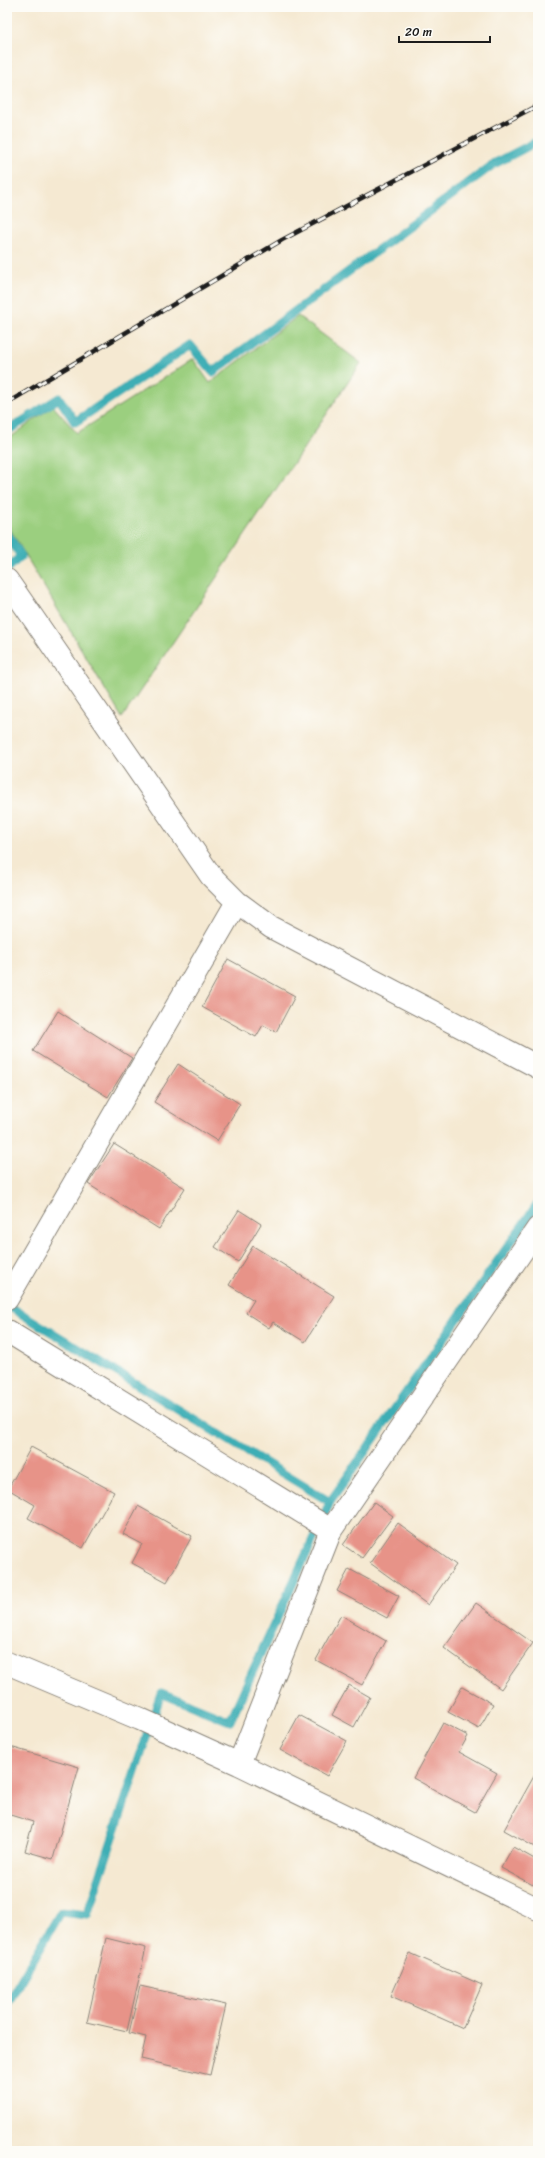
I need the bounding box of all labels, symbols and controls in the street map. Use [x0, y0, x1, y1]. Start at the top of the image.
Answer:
scale bar [399, 18, 490, 44]
text: 20 m [405, 21, 432, 43]

